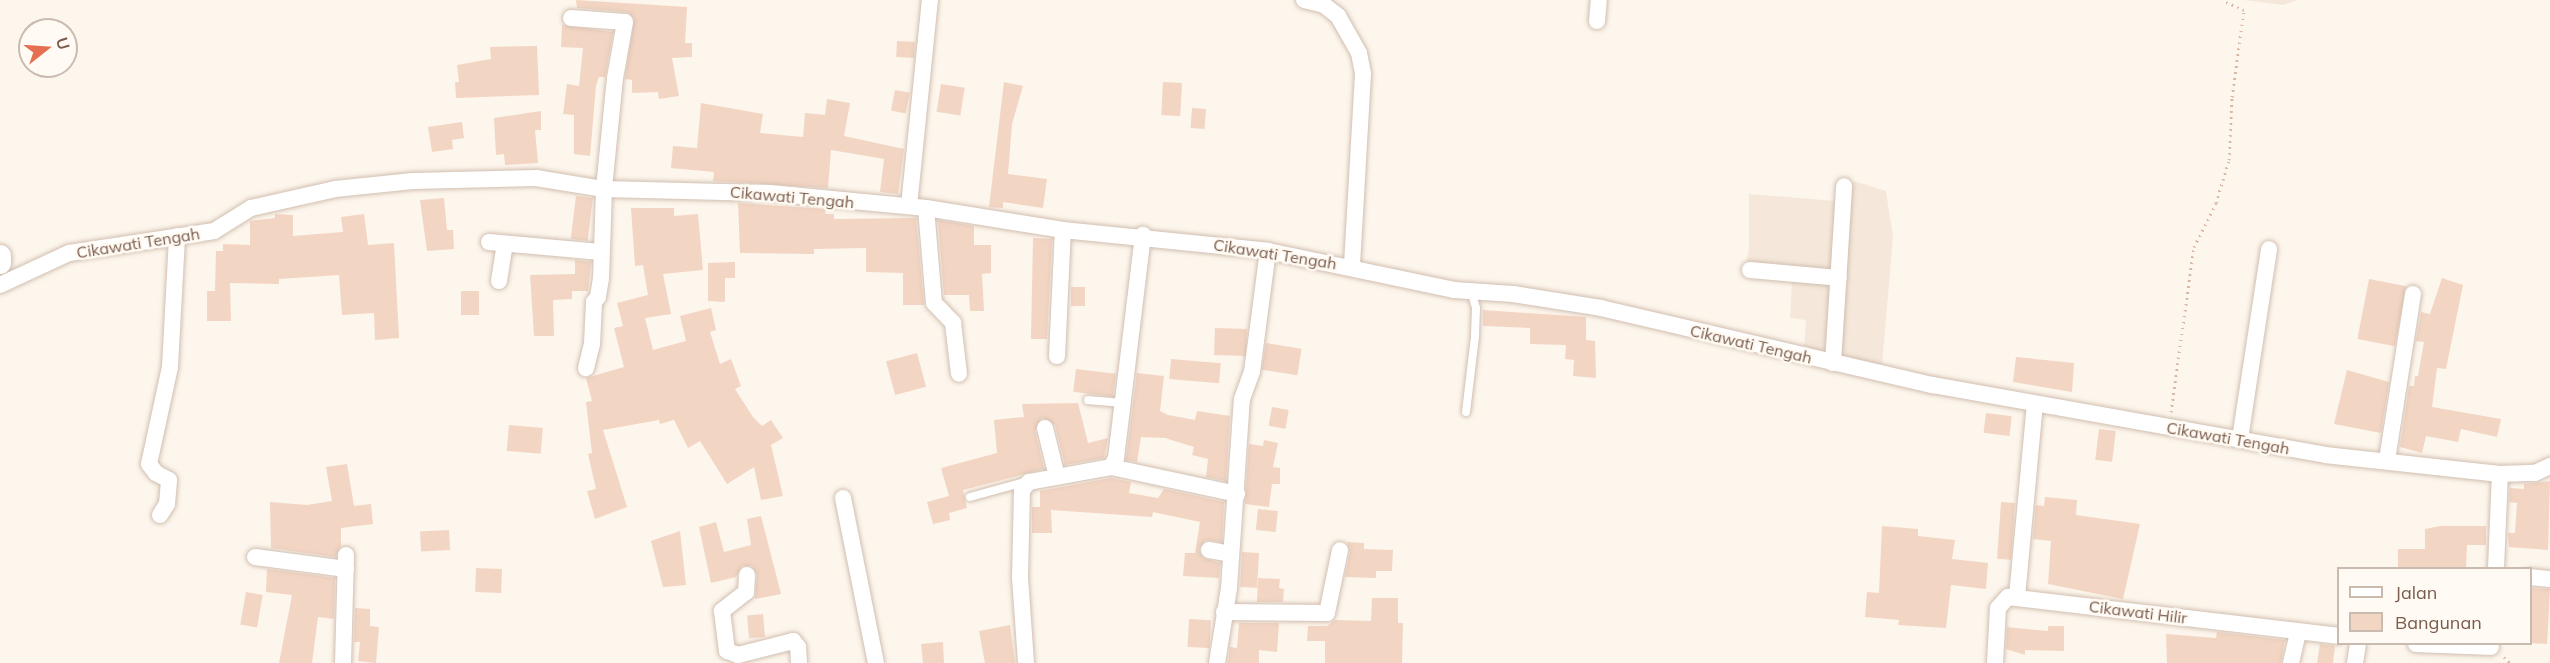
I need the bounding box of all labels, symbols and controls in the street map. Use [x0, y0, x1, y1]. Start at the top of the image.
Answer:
north arrow [18, 18, 78, 78]
text: U [52, 35, 75, 52]
street label: Cikawati Tengah [729, 182, 855, 212]
street label: Cikawati Tengah [75, 224, 201, 262]
street label: Cikawati Tengah [1212, 235, 1338, 273]
street label: Cikawati Tengah [1688, 321, 1814, 367]
street label: Cikawati Tengah [2165, 418, 2291, 458]
legend [2337, 567, 2532, 645]
text: Jalan [2395, 581, 2437, 604]
street label: Cikawati Hilir [2088, 596, 2188, 628]
text: Bangunan [2395, 611, 2482, 634]

